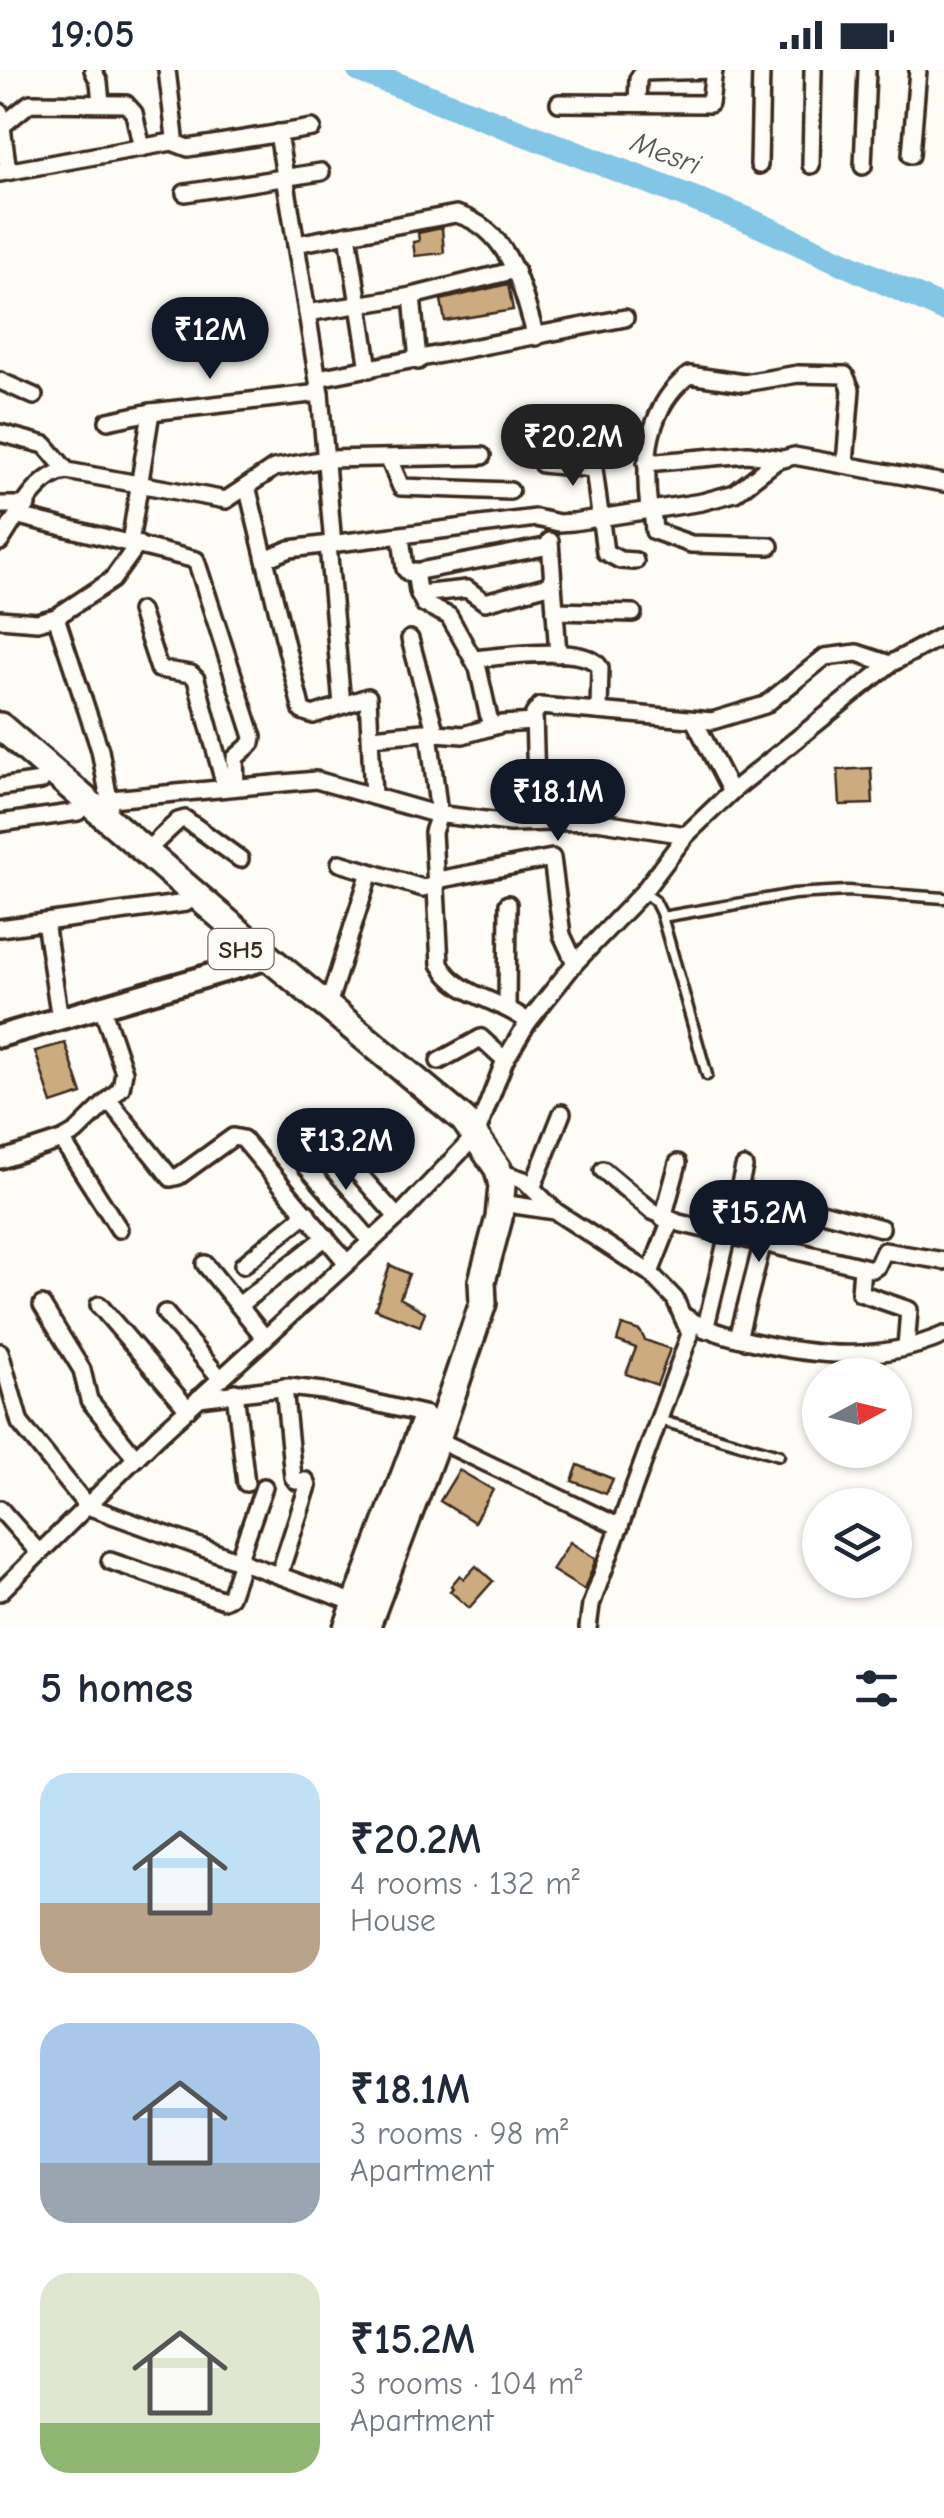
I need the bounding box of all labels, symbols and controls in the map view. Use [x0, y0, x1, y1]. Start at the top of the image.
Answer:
text: 19:05 [50, 13, 135, 57]
water label: Mesri [625, 124, 707, 183]
pin: ₹12M [151, 297, 269, 382]
text: ₹12M [174, 311, 246, 348]
pin: ₹20.2M [492, 404, 654, 489]
text: ₹20.2M [523, 418, 623, 455]
pin: ₹18.1M [477, 759, 639, 844]
text: ₹18.1M [512, 773, 604, 810]
road number: SH5 [208, 929, 274, 969]
pin: ₹13.2M [265, 1108, 427, 1193]
text: ₹13.2M [299, 1122, 393, 1159]
pin: ₹15.2M [678, 1180, 840, 1265]
text: ₹15.2M [711, 1194, 807, 1231]
north arrow [802, 1358, 912, 1468]
map controls [802, 1358, 912, 1598]
button: layers [802, 1488, 912, 1598]
icon: filters [849, 1661, 904, 1716]
text: 5 homes [40, 1664, 193, 1713]
icon: home [120, 1813, 240, 1933]
text: ₹20.2M [350, 1815, 481, 1864]
text: 4 rooms · 132 m² [350, 1865, 580, 1902]
text: House [350, 1902, 436, 1939]
icon: home [120, 2063, 240, 2183]
text: ₹18.1M [350, 2065, 470, 2114]
text: 3 rooms · 98 m² [350, 2115, 568, 2152]
text: Apartment [350, 2152, 493, 2189]
icon: home [120, 2313, 240, 2433]
text: ₹15.2M [350, 2315, 475, 2364]
text: 3 rooms · 104 m² [350, 2365, 582, 2402]
text: Apartment [350, 2402, 493, 2439]

